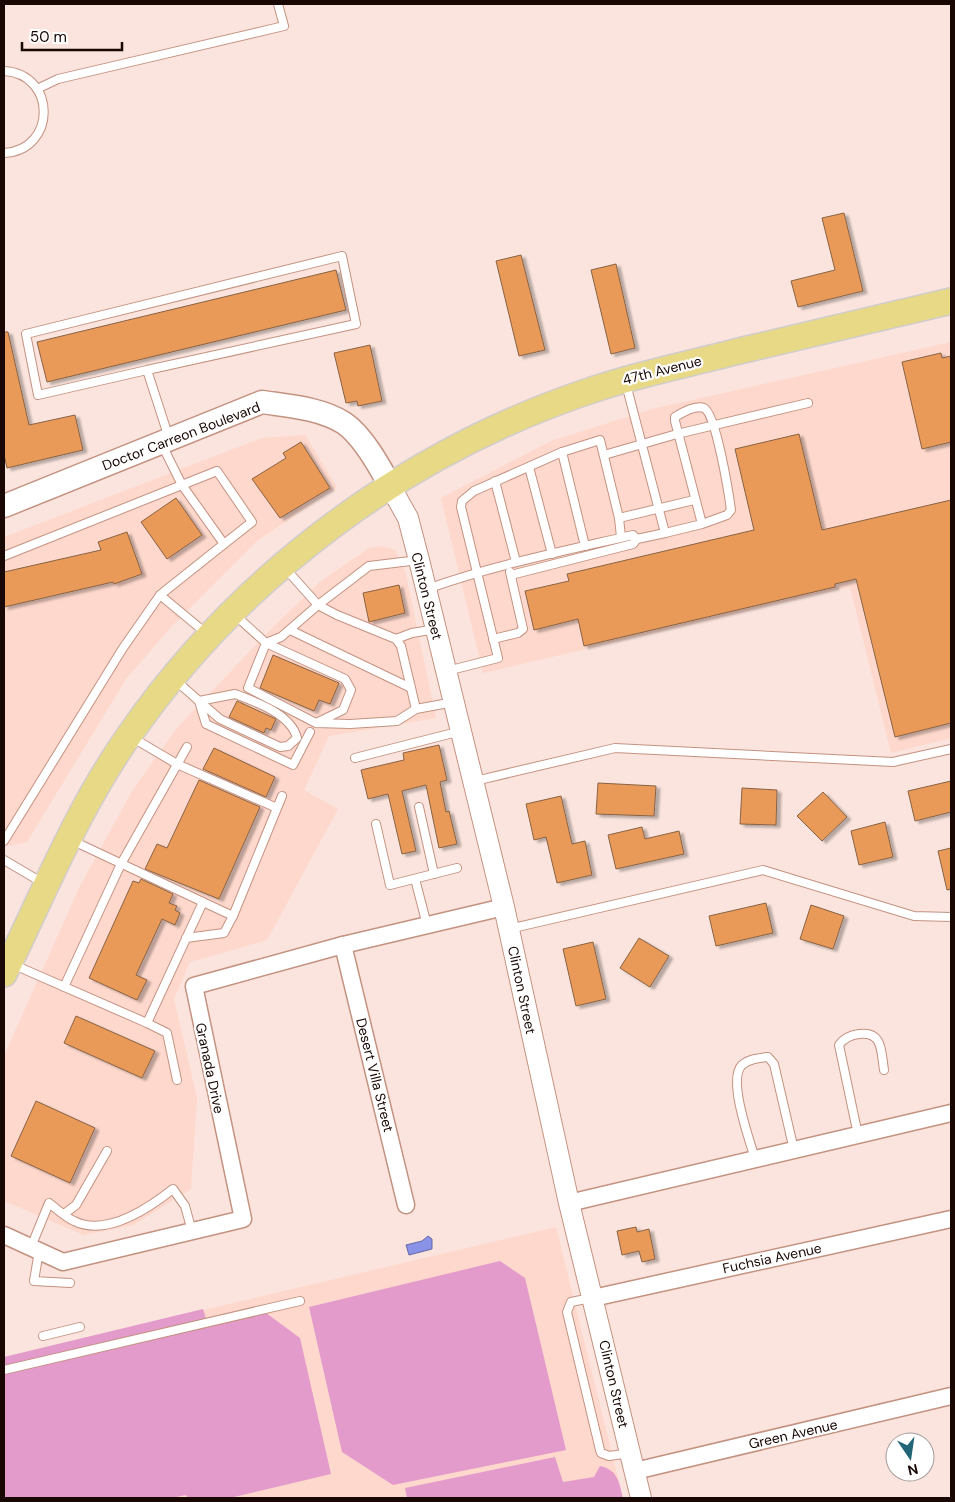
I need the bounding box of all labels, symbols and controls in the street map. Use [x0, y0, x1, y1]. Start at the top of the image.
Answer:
scale bar [22, 20, 122, 52]
text: 50 m [30, 27, 67, 47]
street label: 47th Avenue [621, 351, 703, 389]
street label: Doctor Carreon Boulevard [99, 398, 263, 474]
street label: Clinton Street [407, 550, 447, 642]
street label: Clinton Street [504, 944, 540, 1036]
street label: Desert Villa Street [352, 1016, 398, 1134]
street label: Granada Drive [192, 1021, 228, 1115]
street label: Fuchsia Avenue [721, 1239, 823, 1277]
street label: Clinton Street [595, 1338, 633, 1430]
street label: Green Avenue [747, 1415, 839, 1453]
north arrow [885, 1432, 935, 1482]
text: N [906, 1460, 920, 1480]

